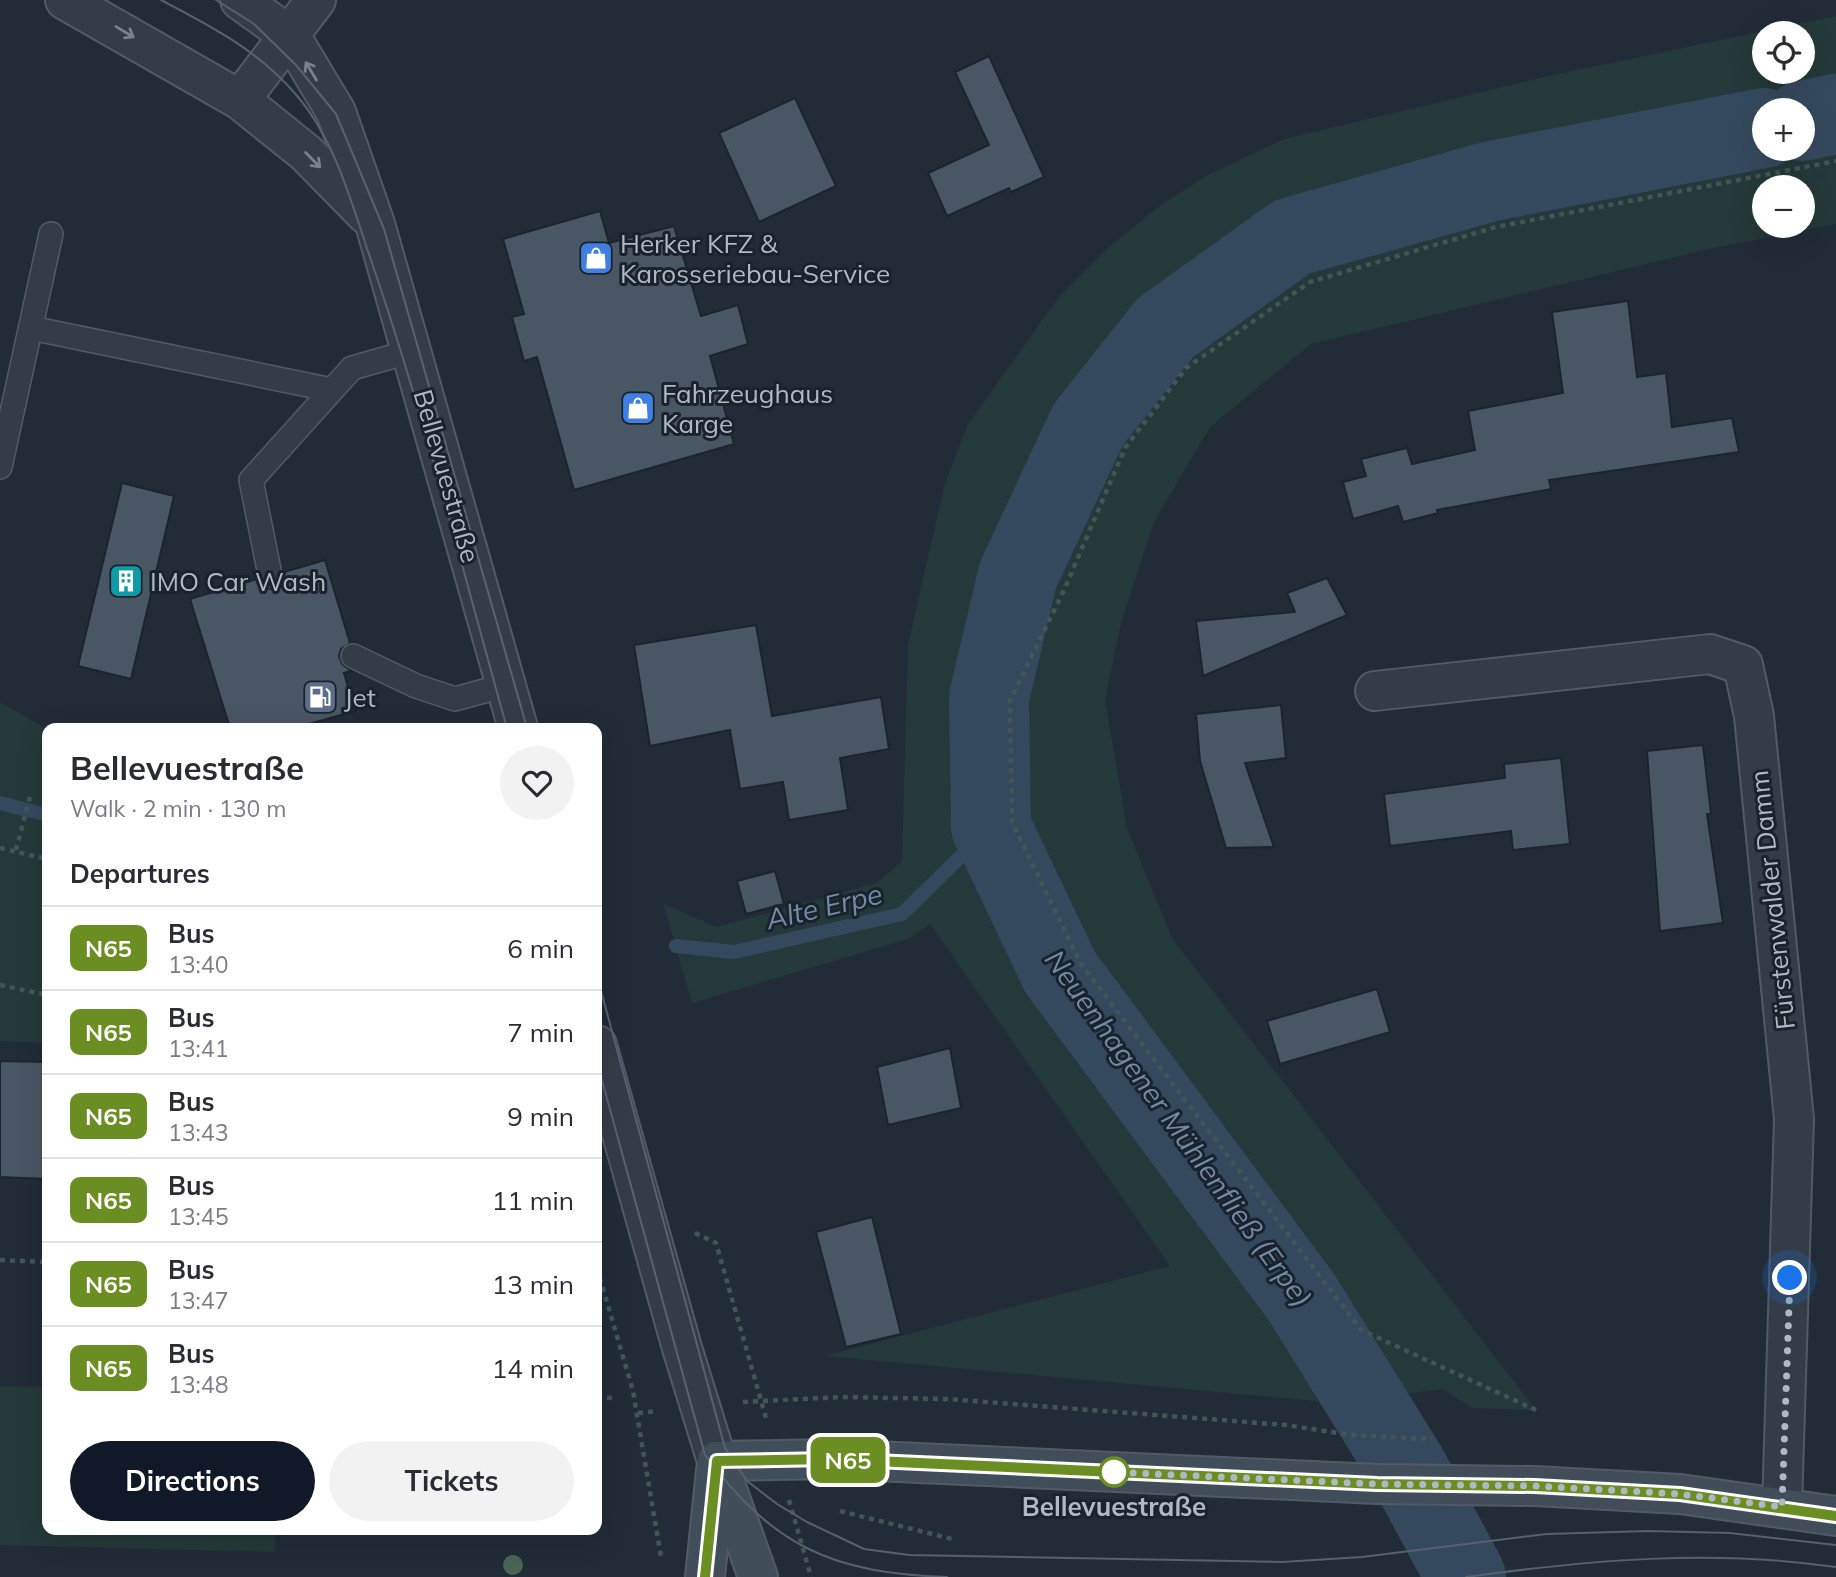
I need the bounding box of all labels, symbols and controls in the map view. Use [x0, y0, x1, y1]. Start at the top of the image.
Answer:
map controls [1752, 21, 1815, 238]
button: locate [1752, 21, 1815, 84]
one-way arrow [114, 26, 134, 40]
one-way arrow [304, 62, 318, 82]
button: + [1752, 98, 1815, 161]
one-way arrow [304, 151, 321, 168]
button: − [1752, 175, 1815, 238]
place label: Herker KFZ & Karosseriebau-Service [620, 227, 890, 290]
shop icon: Herker KFZ & Karosseriebau-Service [577, 239, 615, 277]
place label: Fahrzeughaus Karge [662, 377, 833, 440]
street label: Bellevuestraße [407, 386, 487, 566]
shop icon: Fahrzeughaus Karge [619, 389, 657, 427]
building icon: IMO Car Wash [107, 562, 145, 600]
place label: IMO Car Wash [150, 565, 326, 598]
fuel station icon: Jet [301, 678, 339, 716]
place label: Jet [344, 681, 376, 714]
button: heart [500, 746, 574, 820]
text: Bellevuestraße [70, 747, 304, 788]
street label: Fürstenwalder Damm [1742, 769, 1802, 1031]
text: Walk · 2 min · 130 m [70, 794, 287, 823]
text: Departures [70, 857, 210, 890]
water label: Alte Erpe [762, 876, 885, 937]
text: Bus [168, 917, 214, 950]
text: 6 min [507, 932, 574, 965]
text: N65 [85, 933, 132, 963]
water label: Neuenhagener Mühlenfließ (Erpe) [1038, 943, 1320, 1313]
text: 13:40 [168, 950, 228, 979]
text: Bus [168, 1001, 214, 1034]
text: 7 min [507, 1016, 574, 1049]
text: N65 [85, 1017, 132, 1047]
text: 13:41 [168, 1034, 228, 1063]
text: Bus [168, 1085, 214, 1118]
text: 9 min [507, 1100, 574, 1133]
text: N65 [85, 1101, 132, 1131]
text: 13:43 [168, 1118, 228, 1147]
text: Bus [168, 1169, 214, 1202]
text: 11 min [492, 1184, 574, 1217]
text: N65 [85, 1185, 132, 1215]
text: 13:45 [168, 1202, 228, 1231]
text: Bus [168, 1253, 214, 1286]
your location [1772, 1260, 1807, 1295]
text: 13 min [492, 1268, 574, 1301]
text: N65 [85, 1269, 132, 1299]
text: 13:47 [168, 1286, 228, 1315]
text: Bus [168, 1337, 214, 1370]
text: 14 min [492, 1352, 574, 1385]
text: N65 [85, 1353, 132, 1383]
text: 13:48 [168, 1370, 228, 1399]
line badge: N65 [808, 1437, 888, 1483]
button: Directions [70, 1441, 315, 1521]
button: Tickets [329, 1441, 574, 1521]
text: N65 [825, 1445, 871, 1475]
marker: Bellevuestraße [1099, 1457, 1129, 1487]
place label: Bellevuestraße [1022, 1490, 1206, 1523]

